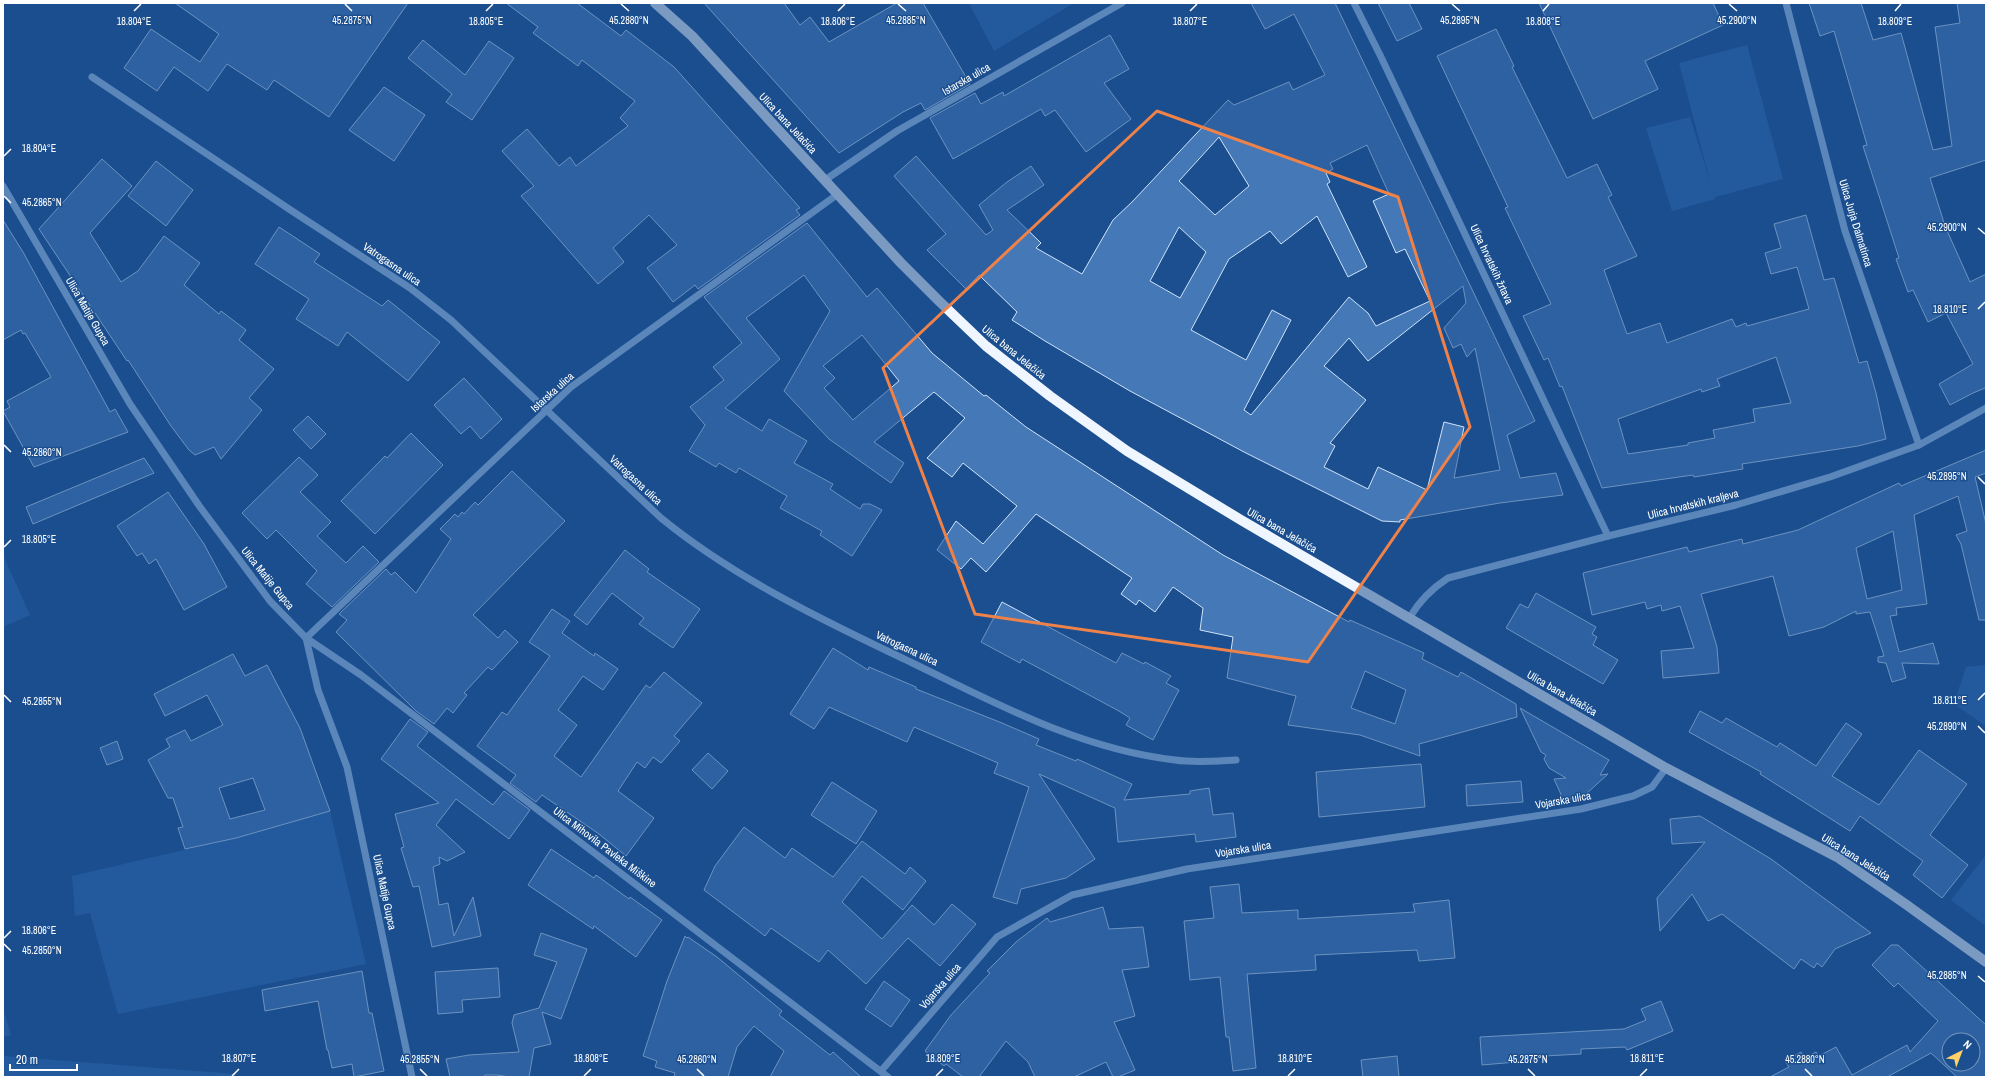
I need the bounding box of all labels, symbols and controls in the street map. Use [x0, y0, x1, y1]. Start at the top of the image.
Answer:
text: 45.2875°N [332, 14, 372, 27]
text: 45.2880°N [609, 14, 649, 27]
text: 45.2885°N [886, 14, 926, 27]
text: 45.2895°N [1440, 14, 1480, 27]
text: 45.2900°N [1717, 14, 1757, 27]
text: 18.804°E [117, 15, 151, 28]
text: 18.805°E [469, 15, 503, 28]
text: 18.806°E [821, 15, 855, 28]
text: 18.807°E [1173, 15, 1207, 28]
text: 18.808°E [1526, 15, 1560, 28]
text: 18.809°E [1878, 15, 1912, 28]
street label: Istarska ulica [939, 60, 993, 98]
street label: Ulica bana Jelačića [756, 89, 820, 157]
text: 18.804°E [22, 142, 56, 155]
street label: Ulica Jurja Dalmatinca [1836, 178, 1876, 268]
text: 45.2865°N [22, 196, 62, 209]
text: 45.2900°N [1927, 221, 1967, 234]
street label: Ulica hrvatskih žrtava [1467, 222, 1517, 306]
street label: Vatrogasna ulica [360, 239, 424, 289]
street label: Ulica Matije Gupca [63, 274, 113, 348]
text: 18.810°E [1933, 303, 1967, 316]
street label: Ulica bana Jelačića [979, 322, 1049, 382]
street label: Istarska ulica [528, 369, 576, 415]
text: 45.2860°N [22, 446, 62, 459]
street label: Vatrogasna ulica [607, 452, 665, 508]
text: 45.2895°N [1927, 470, 1967, 483]
street label: Ulica hrvatskih kraljeva [1646, 486, 1740, 522]
street label: Ulica bana Jelačića [1244, 504, 1320, 556]
text: 18.805°E [22, 533, 56, 546]
street label: Ulica Matije Gupca [238, 544, 298, 612]
street label: Vatrogasna ulica [874, 627, 940, 669]
street label: Ulica bana Jelačića [1524, 667, 1600, 719]
text: 18.811°E [1933, 694, 1967, 707]
text: 45.2855°N [22, 695, 62, 708]
text: 45.2890°N [1927, 720, 1967, 733]
street label: Vojarska ulica [1534, 788, 1592, 812]
street label: Ulica Mihovila Pavleka Miškine [551, 804, 659, 890]
street label: Ulica bana Jelačića [1819, 830, 1893, 884]
street label: Vojarska ulica [1214, 838, 1272, 860]
street label: Ulica Matije Gupca [370, 853, 400, 931]
text: 18.806°E [22, 924, 56, 937]
text: 45.2850°N [22, 944, 62, 957]
street label: Vojarska ulica [916, 960, 964, 1012]
text: 45.2885°N [1927, 969, 1967, 982]
north arrow [1941, 1032, 1981, 1072]
text: N [1961, 1037, 1975, 1052]
scale bar [10, 1046, 77, 1072]
text: 20 m [16, 1052, 38, 1068]
text: 18.807°E [222, 1052, 256, 1065]
text: 18.808°E [574, 1052, 608, 1065]
text: 18.809°E [926, 1052, 960, 1065]
text: 18.810°E [1278, 1052, 1312, 1065]
text: 18.811°E [1630, 1052, 1664, 1065]
text: 45.2855°N [400, 1053, 440, 1066]
text: 45.2860°N [677, 1053, 717, 1066]
text: 45.2875°N [1508, 1053, 1548, 1066]
text: 45.2880°N [1785, 1053, 1825, 1066]

